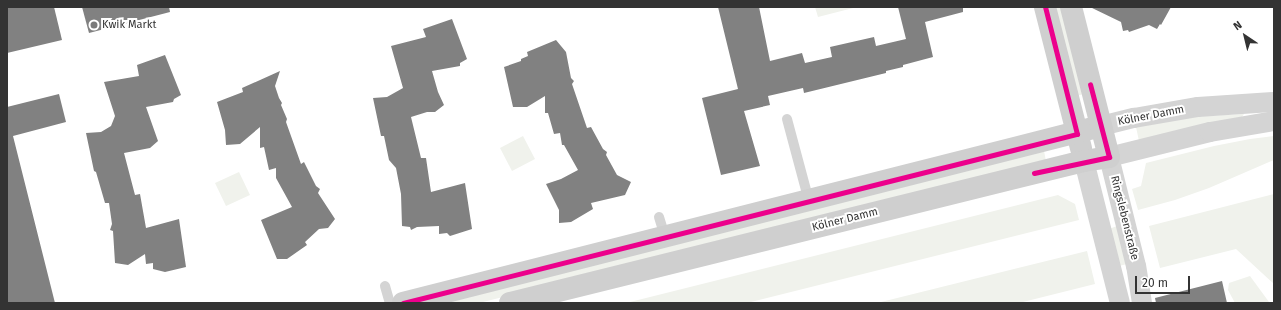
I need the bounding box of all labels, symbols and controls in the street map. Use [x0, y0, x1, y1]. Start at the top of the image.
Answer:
north arrow [1225, 16, 1265, 56]
place label: Kwik Markt [102, 18, 156, 32]
text: N [1231, 18, 1245, 33]
marker: Kwik Markt [89, 20, 99, 30]
street label: Kölner Damm [1117, 103, 1185, 129]
street label: Ringslebenstraße [1107, 174, 1141, 262]
street label: Kölner Damm [811, 205, 879, 235]
scale bar [1137, 268, 1192, 294]
text: 20 m [1142, 276, 1168, 290]

